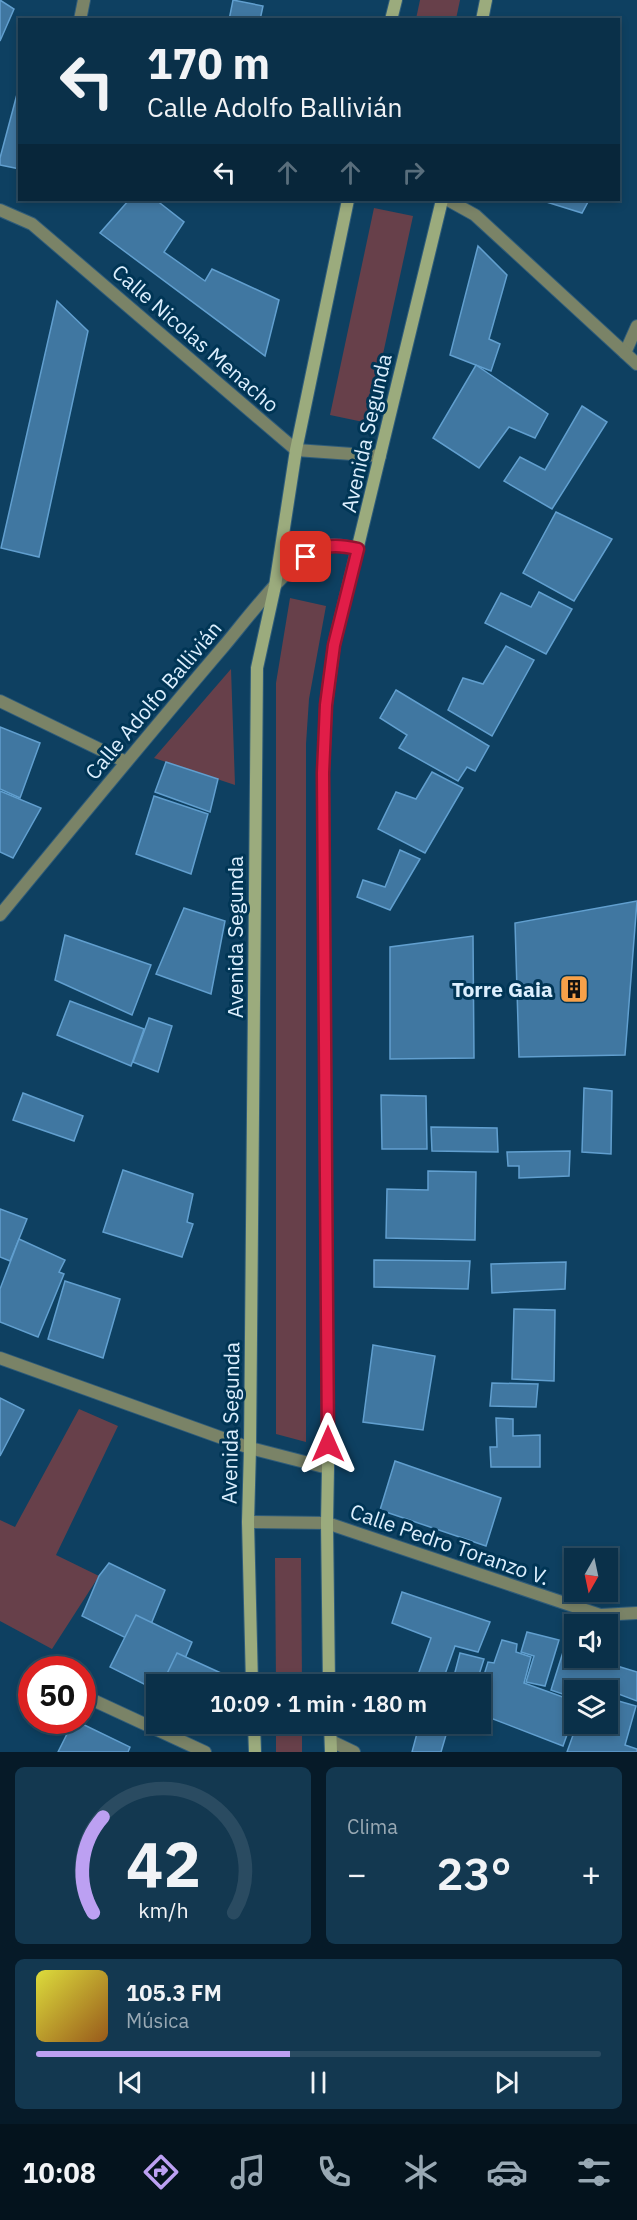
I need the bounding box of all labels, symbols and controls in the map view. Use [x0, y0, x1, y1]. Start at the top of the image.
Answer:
text: 170 m [147, 36, 270, 91]
icon: left [48, 42, 126, 120]
text: Calle Adolfo Ballivián [147, 89, 403, 124]
icon: left [208, 156, 241, 189]
icon: ahead [271, 156, 304, 189]
icon: ahead [334, 156, 367, 189]
icon: right [397, 156, 430, 189]
street label: Calle Nicolas Menacho [107, 258, 285, 418]
street label: Avenida Segunda [334, 351, 398, 515]
pin [280, 531, 331, 582]
icon: arrive [289, 540, 322, 573]
street label: Calle Adolfo Ballivián [78, 615, 228, 785]
street label: Avenida Segunda [221, 856, 249, 1018]
building icon: Torre Gaia [558, 973, 590, 1005]
place label: Torre Gaia [452, 975, 553, 1003]
street label: Avenida Segunda [215, 1342, 245, 1504]
position arrow [296, 1412, 360, 1476]
street label: Calle Pedro Toranzo V. [347, 1497, 553, 1591]
north arrow [564, 1548, 618, 1602]
map controls [564, 1548, 618, 1734]
button: sound [564, 1614, 618, 1668]
speed limit sign: 50 [18, 1656, 96, 1734]
button: layers [564, 1680, 618, 1734]
text: 10:09 · 1 min · 180 m [210, 1689, 427, 1718]
text: Clima [347, 1813, 398, 1840]
text: 42 [126, 1823, 200, 1904]
text: 23° [436, 1844, 512, 1902]
text: − [347, 1852, 367, 1895]
text: + [581, 1852, 601, 1895]
text: km/h [138, 1896, 188, 1924]
text: 105.3 FM [126, 1978, 222, 2007]
text: Música [126, 2007, 189, 2034]
icon: previous [114, 2066, 147, 2099]
icon: pause [302, 2066, 335, 2099]
icon: next [490, 2066, 523, 2099]
icon: directions [140, 2151, 182, 2193]
icon: music [227, 2151, 269, 2193]
icon: phone [313, 2151, 355, 2193]
icon: climate [400, 2151, 442, 2193]
icon: car [486, 2151, 528, 2193]
icon: filters [573, 2151, 615, 2193]
text: 10:08 [22, 2155, 96, 2190]

